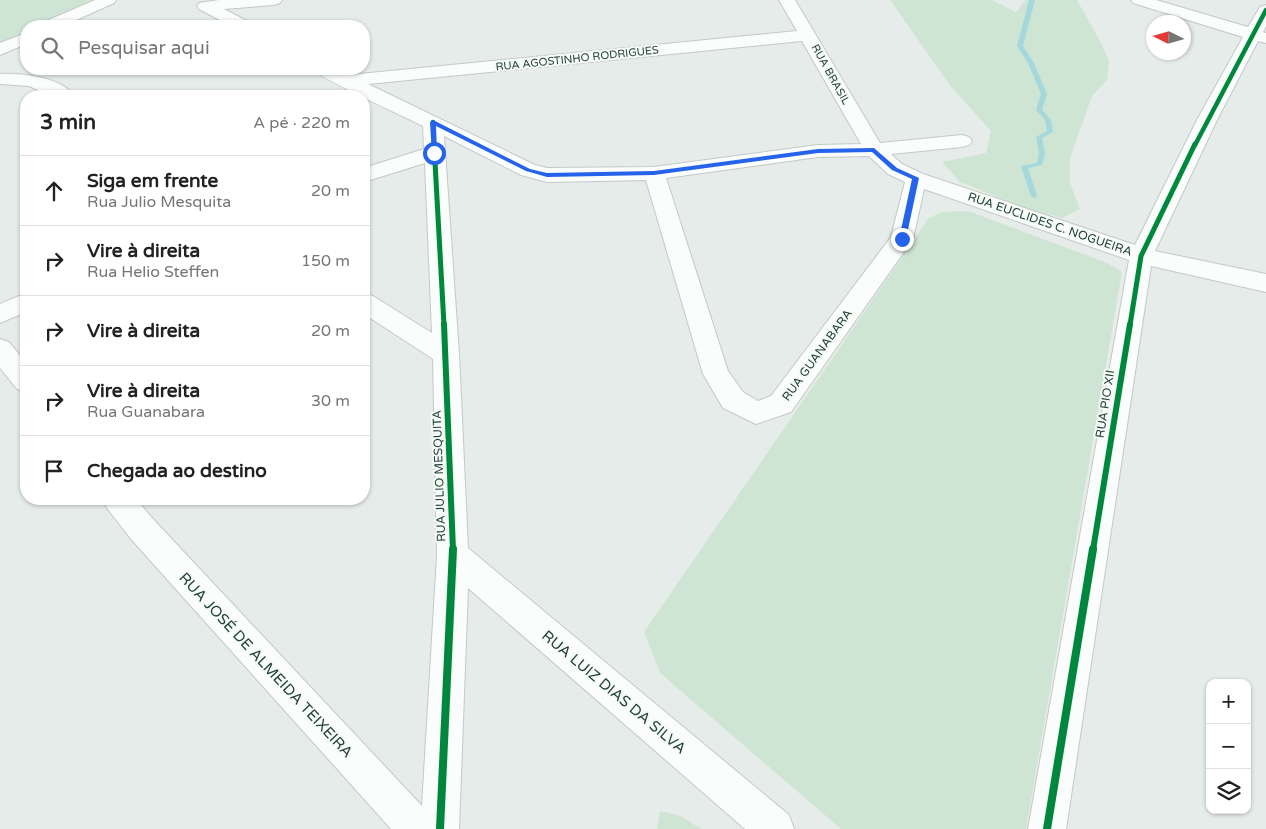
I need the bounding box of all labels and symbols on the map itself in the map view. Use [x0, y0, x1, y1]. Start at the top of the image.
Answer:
north arrow [1146, 15, 1191, 60]
street label: RUA BRASIL [809, 42, 853, 107]
street label: RUA AGOSTINHO RODRIGUES [495, 43, 659, 74]
route start [423, 142, 446, 165]
street label: RUA EUCLIDES C. NOGUEIRA [966, 189, 1134, 259]
route end [891, 228, 914, 251]
street label: RUA GUANABARA [779, 306, 855, 403]
street label: RUA PIO XII [1093, 369, 1117, 439]
street label: RUA JULIO MESQUITA [430, 410, 448, 542]
street label: RUA JOSÉ DE ALMEIDA TEIXEIRA [175, 569, 357, 761]
street label: RUA LUIZ DIAS DA SILVA [538, 626, 690, 758]

